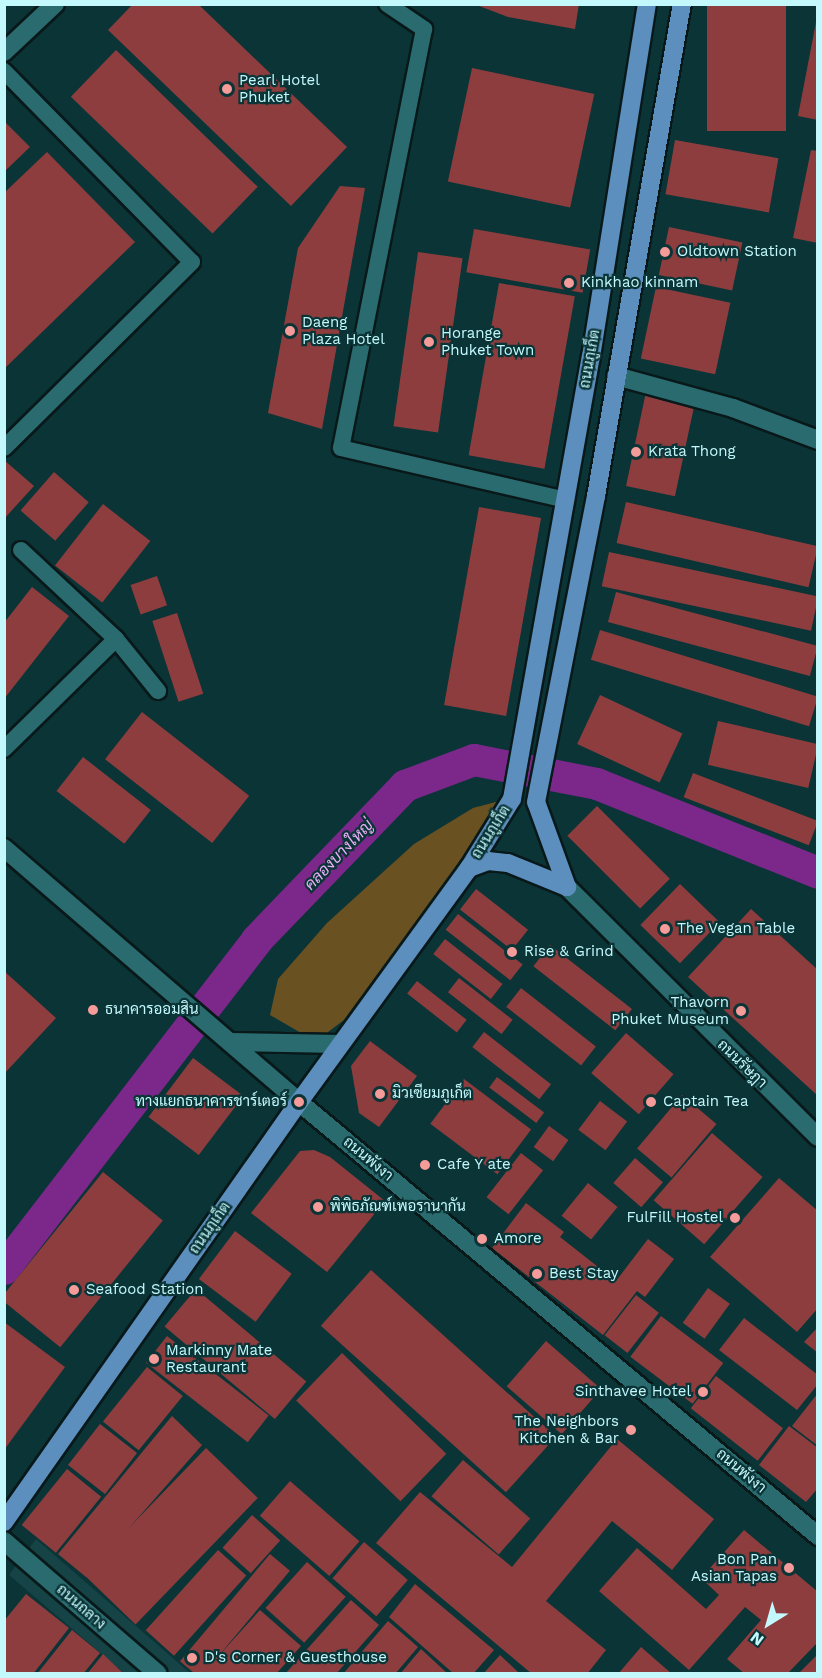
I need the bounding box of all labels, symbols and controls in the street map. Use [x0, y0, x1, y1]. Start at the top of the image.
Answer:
place label: Pearl Hotel Phuket [239, 71, 320, 106]
marker: Pearl Hotel Phuket [220, 82, 234, 96]
place label: Oldtown Station [677, 243, 797, 261]
marker: Oldtown Station [658, 245, 672, 259]
place label: Kinkhao kinnam [581, 274, 698, 292]
marker: Kinkhao kinnam [562, 276, 576, 290]
place label: Daeng Plaza Hotel [302, 313, 385, 348]
marker: Daeng Plaza Hotel [283, 324, 297, 338]
place label: Horange Phuket Town [441, 324, 535, 359]
street label: ถนนภูเก็ต [576, 328, 604, 390]
marker: Horange Phuket Town [422, 335, 436, 349]
place label: Krata Thong [648, 443, 736, 461]
marker: Krata Thong [629, 445, 643, 459]
street label: ถนนภูเก็ต [468, 802, 514, 862]
water label: คลองบางใหญ่ [301, 816, 377, 894]
place label: The Vegan Table [677, 920, 796, 938]
marker: The Vegan Table [658, 922, 672, 936]
place label: Rise & Grind [524, 943, 614, 961]
marker: Rise & Grind [505, 945, 519, 959]
place label: Thavorn Phuket Museum [611, 993, 729, 1028]
place label: ธนาคารออมสิน [105, 1001, 199, 1019]
marker: ธนาคารออมสิน [86, 1003, 100, 1017]
marker: Thavorn Phuket Museum [734, 1004, 748, 1018]
street label: ถนนรัษฎา [714, 1036, 770, 1092]
place label: มิวเซียมภูเก็ต [392, 1085, 472, 1103]
marker: มิวเซียมภูเก็ต [373, 1087, 387, 1101]
place label: ทางแยกธนาคารชาร์เตอร์ [135, 1093, 287, 1111]
place label: Captain Tea [663, 1093, 749, 1111]
marker: ทางแยกธนาคารชาร์เตอร์ [292, 1095, 306, 1109]
marker: Captain Tea [644, 1095, 658, 1109]
street label: ถนนพังงา [339, 1133, 397, 1185]
place label: Cafe Y ate [437, 1156, 512, 1174]
marker: Cafe Y ate [418, 1158, 432, 1172]
street label: ถนนภูเก็ต [186, 1198, 234, 1258]
place label: พิพิธภัณฑ์เพอรานากัน [330, 1198, 466, 1216]
marker: พิพิธภัณฑ์เพอรานากัน [311, 1200, 325, 1214]
place label: FulFill Hostel [626, 1209, 723, 1227]
marker: FulFill Hostel [728, 1211, 742, 1225]
place label: Amore [494, 1230, 542, 1248]
marker: Amore [475, 1232, 489, 1246]
place label: Best Stay [549, 1265, 618, 1283]
marker: Best Stay [530, 1267, 544, 1281]
place label: Seafood Station [86, 1281, 204, 1299]
marker: Seafood Station [67, 1283, 81, 1297]
place label: Markinny Mate Restaurant [166, 1341, 273, 1376]
marker: Markinny Mate Restaurant [147, 1352, 161, 1366]
place label: Sinthavee Hotel [575, 1383, 691, 1401]
marker: Sinthavee Hotel [696, 1385, 710, 1399]
place label: The Neighbors Kitchen & Bar [514, 1412, 619, 1447]
marker: The Neighbors Kitchen & Bar [624, 1423, 638, 1437]
street label: ถนนพังงา [712, 1445, 770, 1497]
place label: Bon Pan Asian Tapas [691, 1550, 777, 1585]
marker: Bon Pan Asian Tapas [782, 1561, 796, 1575]
street label: ถนนถลาง [53, 1581, 109, 1633]
north arrow [738, 1594, 798, 1654]
text: N [746, 1628, 767, 1650]
place label: D's Corner & Guesthouse [204, 1649, 387, 1667]
marker: D's Corner & Guesthouse [185, 1651, 199, 1665]

